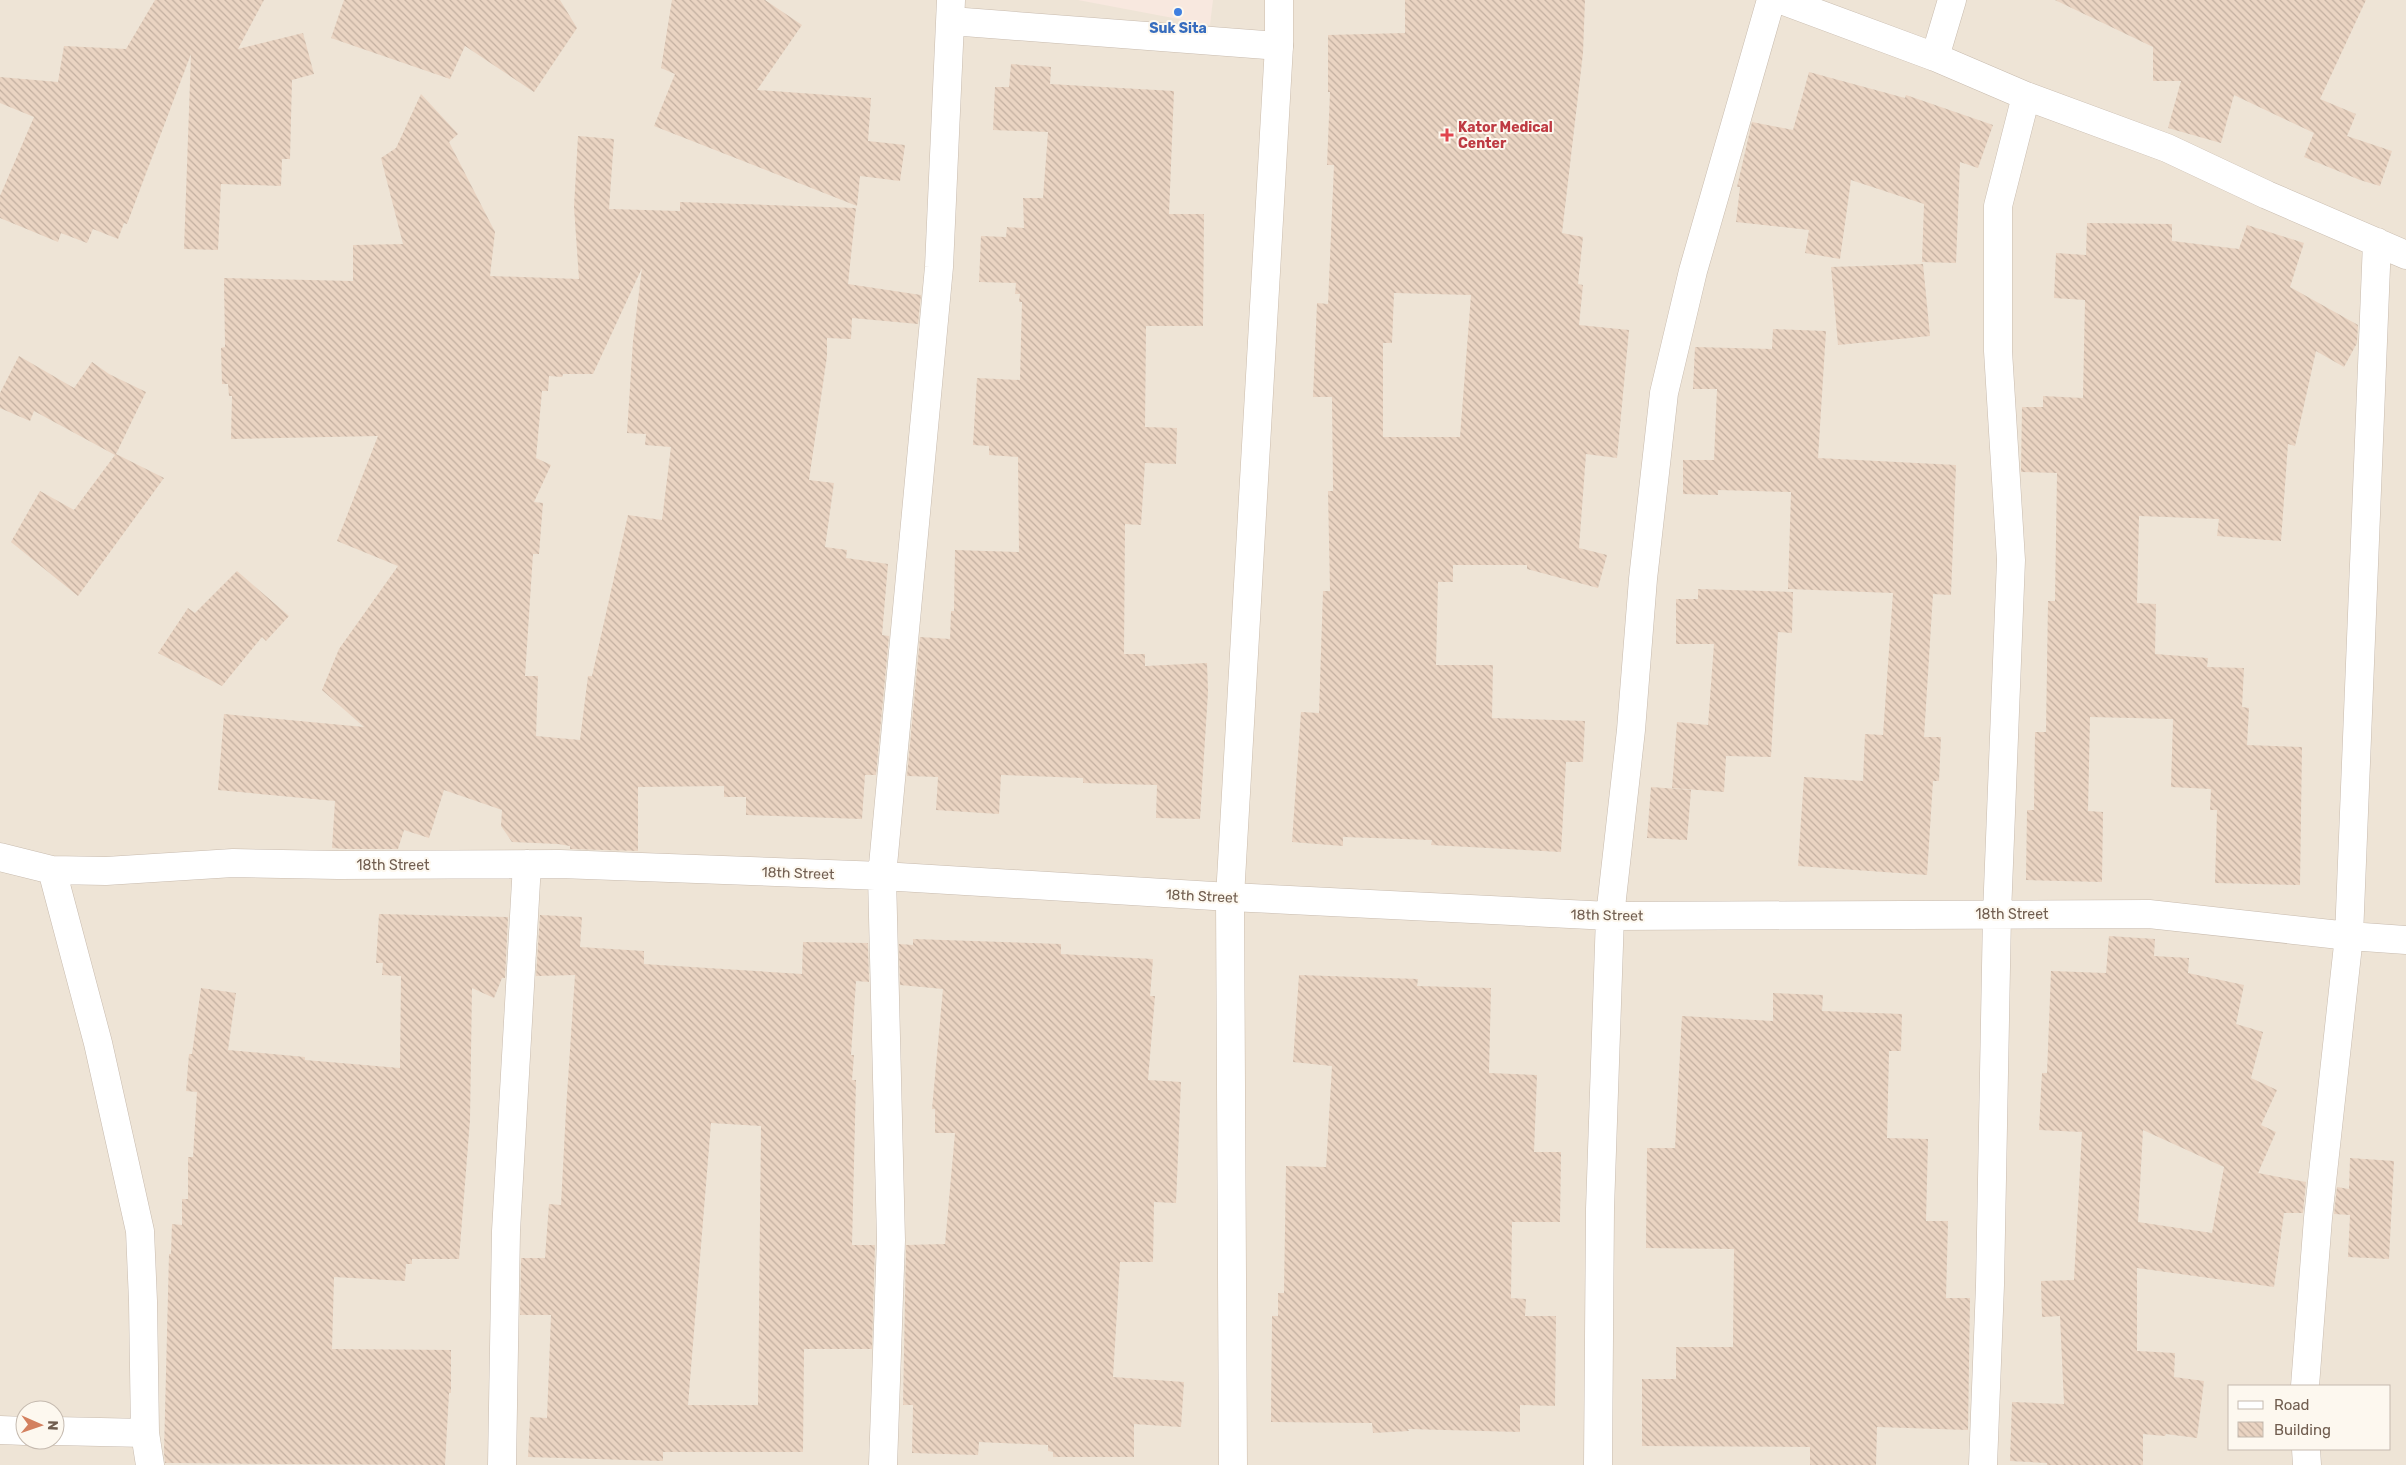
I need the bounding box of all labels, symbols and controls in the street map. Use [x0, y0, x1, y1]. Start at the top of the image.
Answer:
marker: Suk Sita [1172, 6, 1184, 18]
place label: Suk Sita [1149, 20, 1207, 37]
place label: Kator Medical Center [1458, 119, 1553, 152]
marker: Kator Medical Center [1440, 128, 1454, 142]
street label: 18th Street [357, 857, 430, 874]
street label: 18th Street [761, 864, 835, 883]
street label: 18th Street [1165, 886, 1239, 907]
street label: 18th Street [1570, 906, 1644, 925]
street label: 18th Street [1976, 906, 2049, 923]
legend [2228, 1385, 2391, 1450]
text: Road [2274, 1396, 2310, 1414]
north arrow [15, 1400, 65, 1450]
text: N [44, 1420, 61, 1431]
text: Building [2274, 1421, 2331, 1439]

